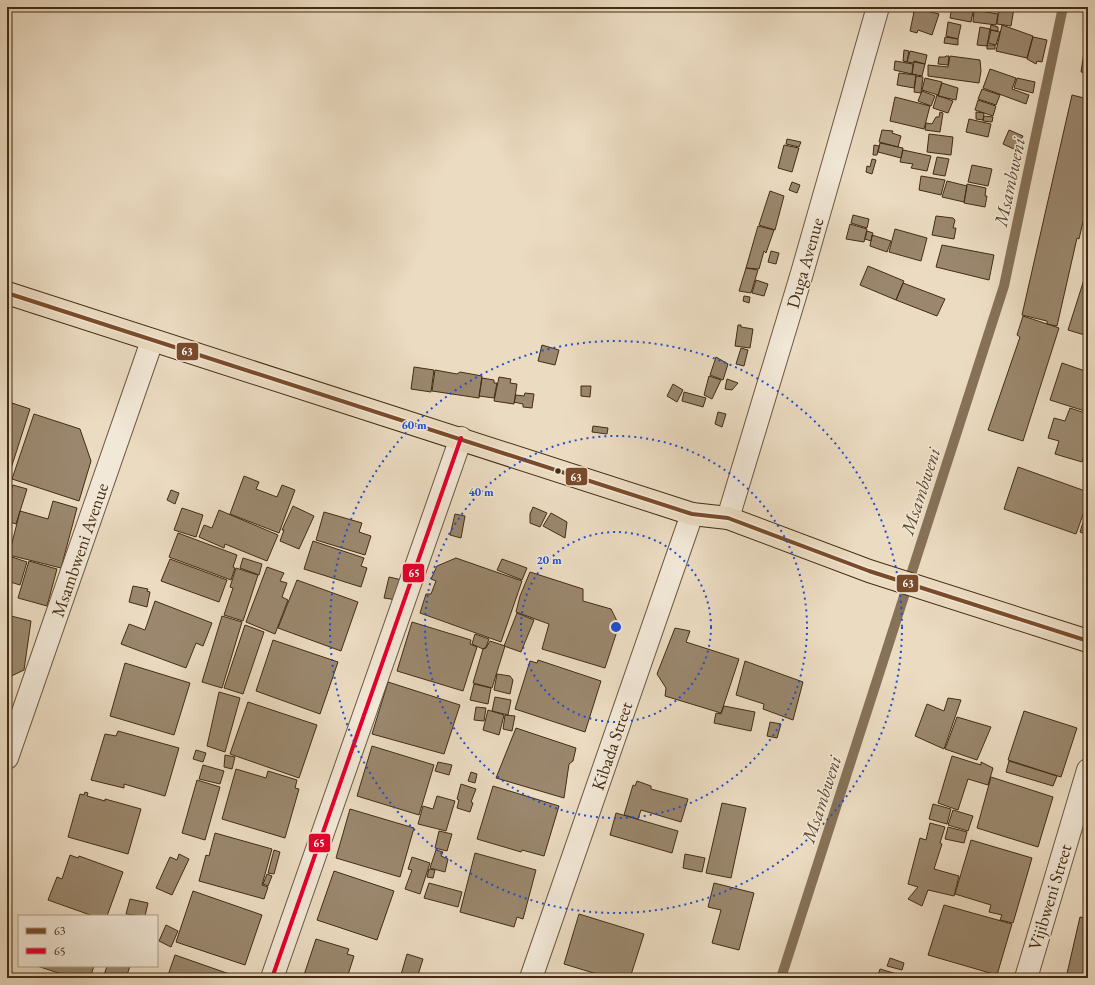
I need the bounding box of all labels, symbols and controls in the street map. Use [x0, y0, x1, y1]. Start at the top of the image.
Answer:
water label: Msambweni [988, 134, 1031, 230]
street label: Duga Avenue [781, 215, 828, 311]
line badge: 63 [176, 342, 199, 361]
text: 63 [181, 344, 193, 358]
text: 60 m [401, 417, 427, 433]
water label: Msambweni [894, 443, 947, 539]
unlabelled marker [553, 466, 563, 476]
line badge: 63 [565, 467, 588, 486]
text: 63 [570, 470, 582, 484]
street label: Msambweni Avenue [46, 480, 113, 620]
text: 40 m [468, 484, 494, 500]
text: 20 m [536, 552, 562, 568]
line badge: 65 [402, 563, 425, 583]
text: 65 [408, 566, 420, 580]
line badge: 63 [896, 574, 919, 593]
text: 63 [902, 576, 914, 590]
centre of rings [609, 620, 623, 634]
street label: Kibada Street [586, 698, 638, 793]
water label: Msambweni [795, 751, 848, 847]
line badge: 65 [308, 833, 331, 853]
text: 65 [313, 836, 325, 850]
street label: Vijibweni Street [1023, 841, 1077, 953]
legend [18, 915, 158, 967]
text: 63 [54, 923, 66, 939]
text: 65 [54, 943, 66, 959]

